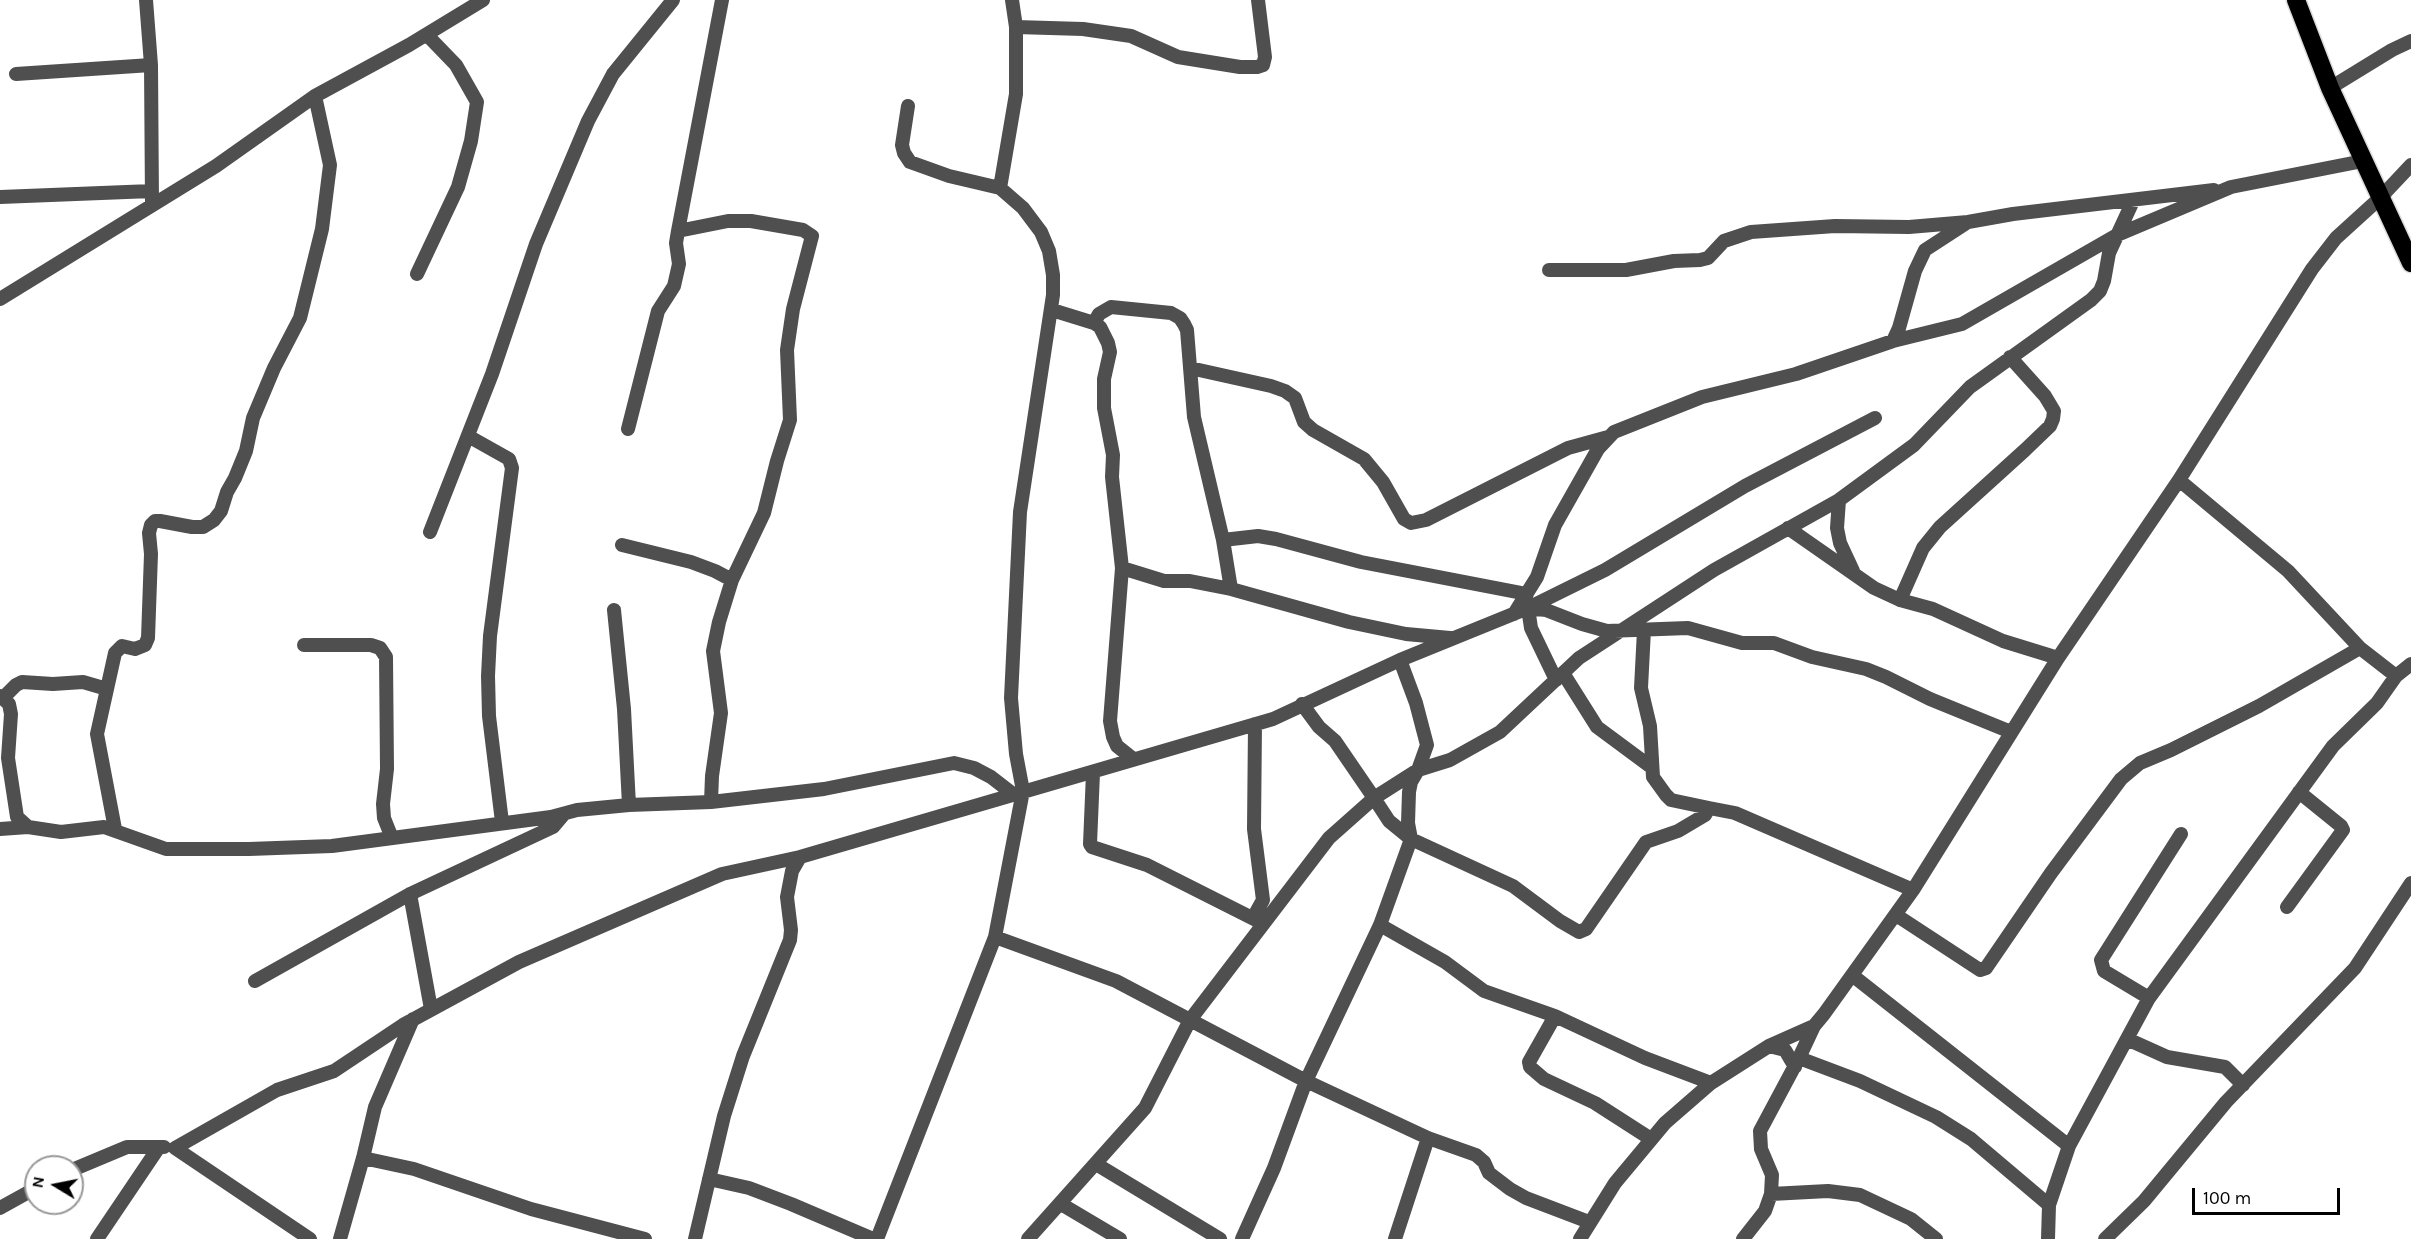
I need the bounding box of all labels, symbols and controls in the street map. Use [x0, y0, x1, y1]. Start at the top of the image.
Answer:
north arrow [24, 1155, 84, 1215]
text: N [27, 1175, 48, 1189]
scale bar [2195, 1176, 2344, 1214]
text: 100 m [2203, 1187, 2251, 1209]

